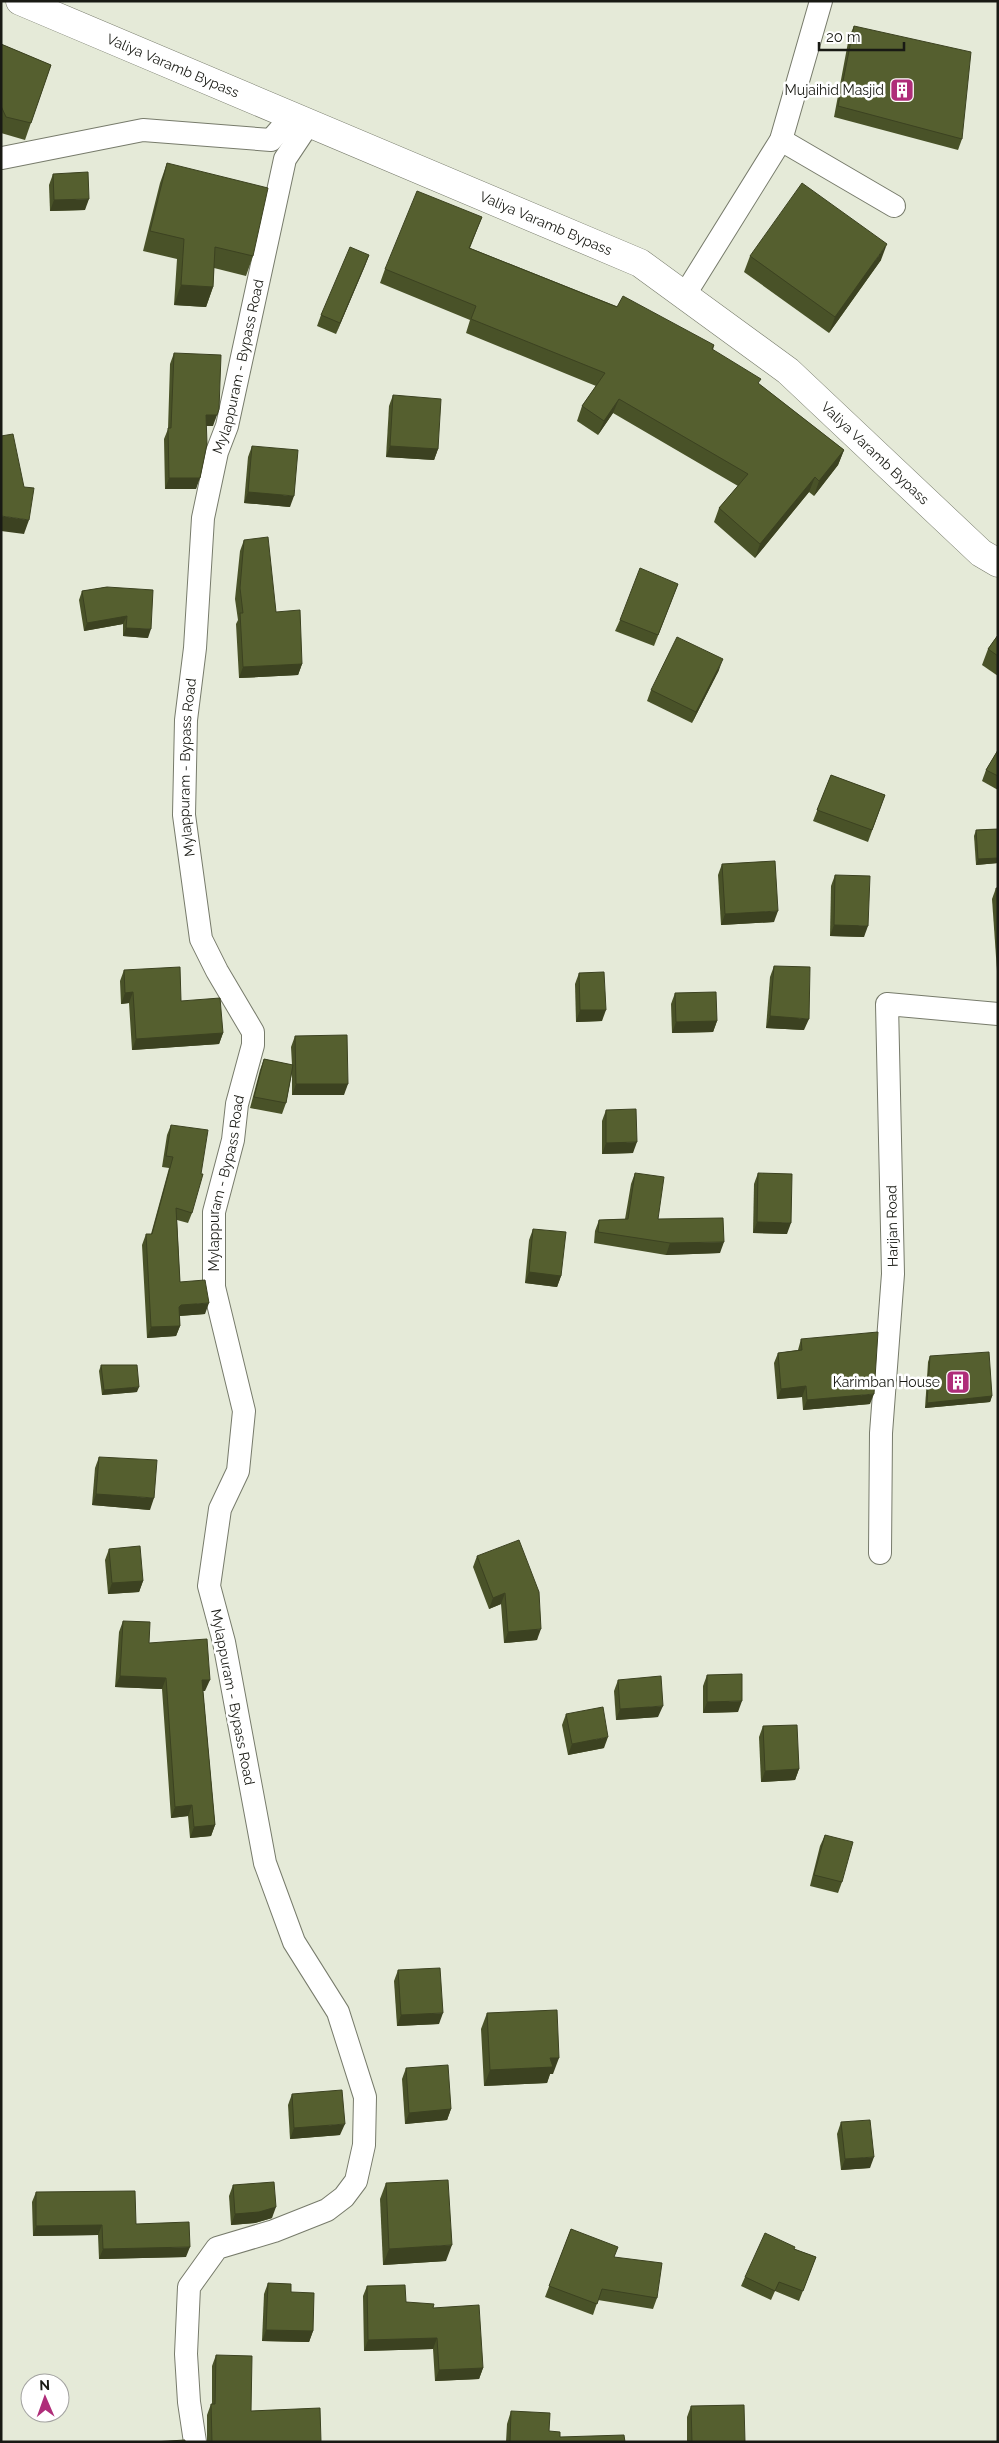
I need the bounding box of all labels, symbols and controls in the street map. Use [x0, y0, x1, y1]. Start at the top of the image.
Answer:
scale bar [819, 20, 904, 52]
text: 20 m [826, 28, 861, 46]
street label: Valiya Varamb Bypass [104, 31, 242, 101]
building icon: Mujaihid Masjid [889, 77, 915, 103]
place label: Mujaihid Masjid [785, 82, 884, 98]
street label: Valiya Varamb Bypass [477, 188, 615, 258]
street label: Mylappuram - Bypass Road [209, 278, 267, 456]
street label: Valiya Varamb Bypass [818, 399, 932, 508]
street label: Mylappuram - Bypass Road [176, 677, 199, 858]
street label: Mylappuram - Bypass Road [206, 1093, 247, 1272]
street label: Harijan Road [883, 1185, 901, 1267]
building icon: Karimban House [945, 1369, 971, 1395]
place label: Karimban House [833, 1374, 940, 1390]
street label: Mylappuram - Bypass Road [208, 1608, 258, 1786]
north arrow [20, 2373, 70, 2423]
text: N [39, 2377, 50, 2393]

